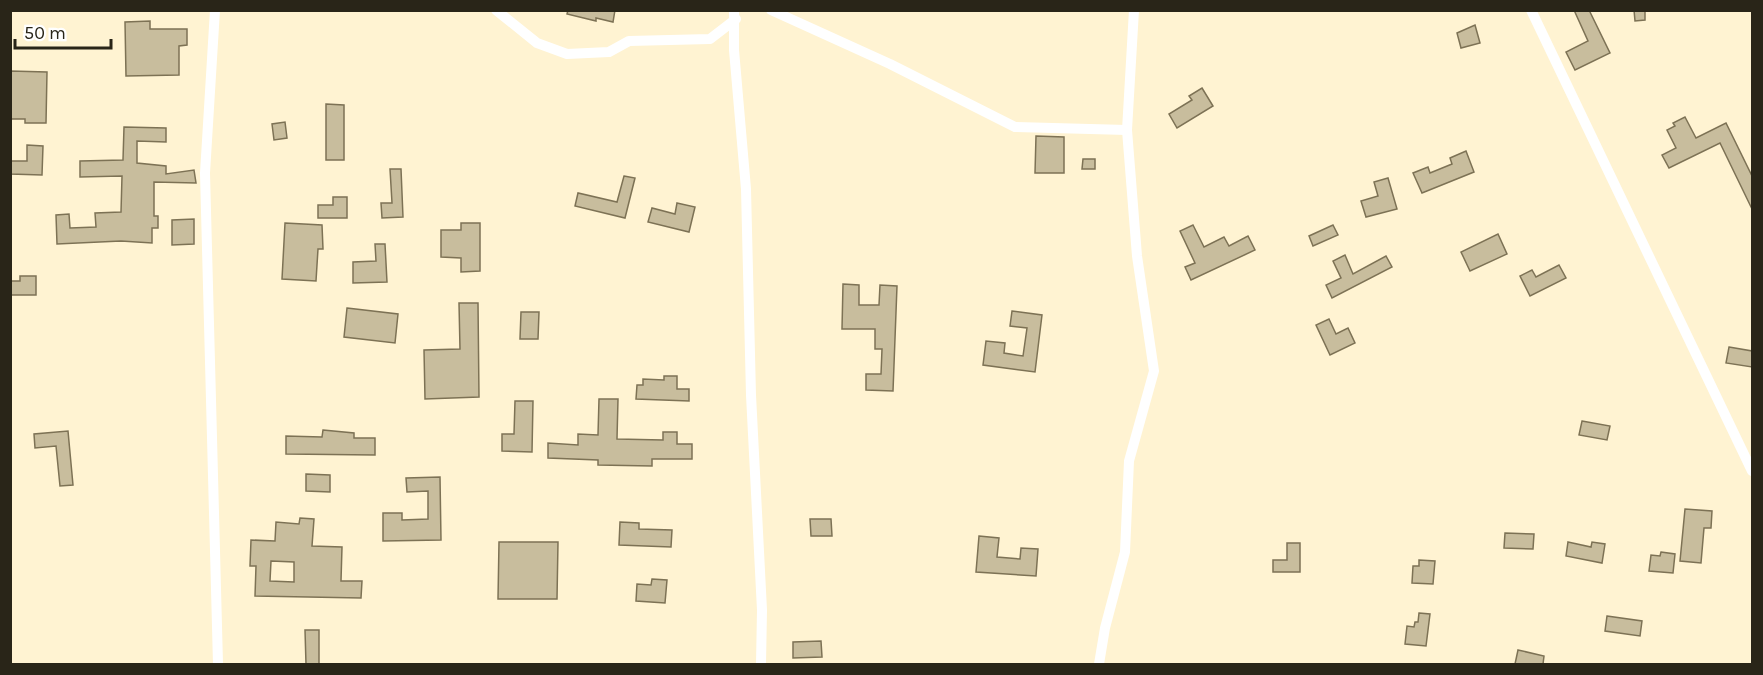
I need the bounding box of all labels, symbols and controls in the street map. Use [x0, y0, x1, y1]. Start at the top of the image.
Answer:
scale bar [15, 12, 111, 50]
text: 50 m [24, 22, 66, 44]

